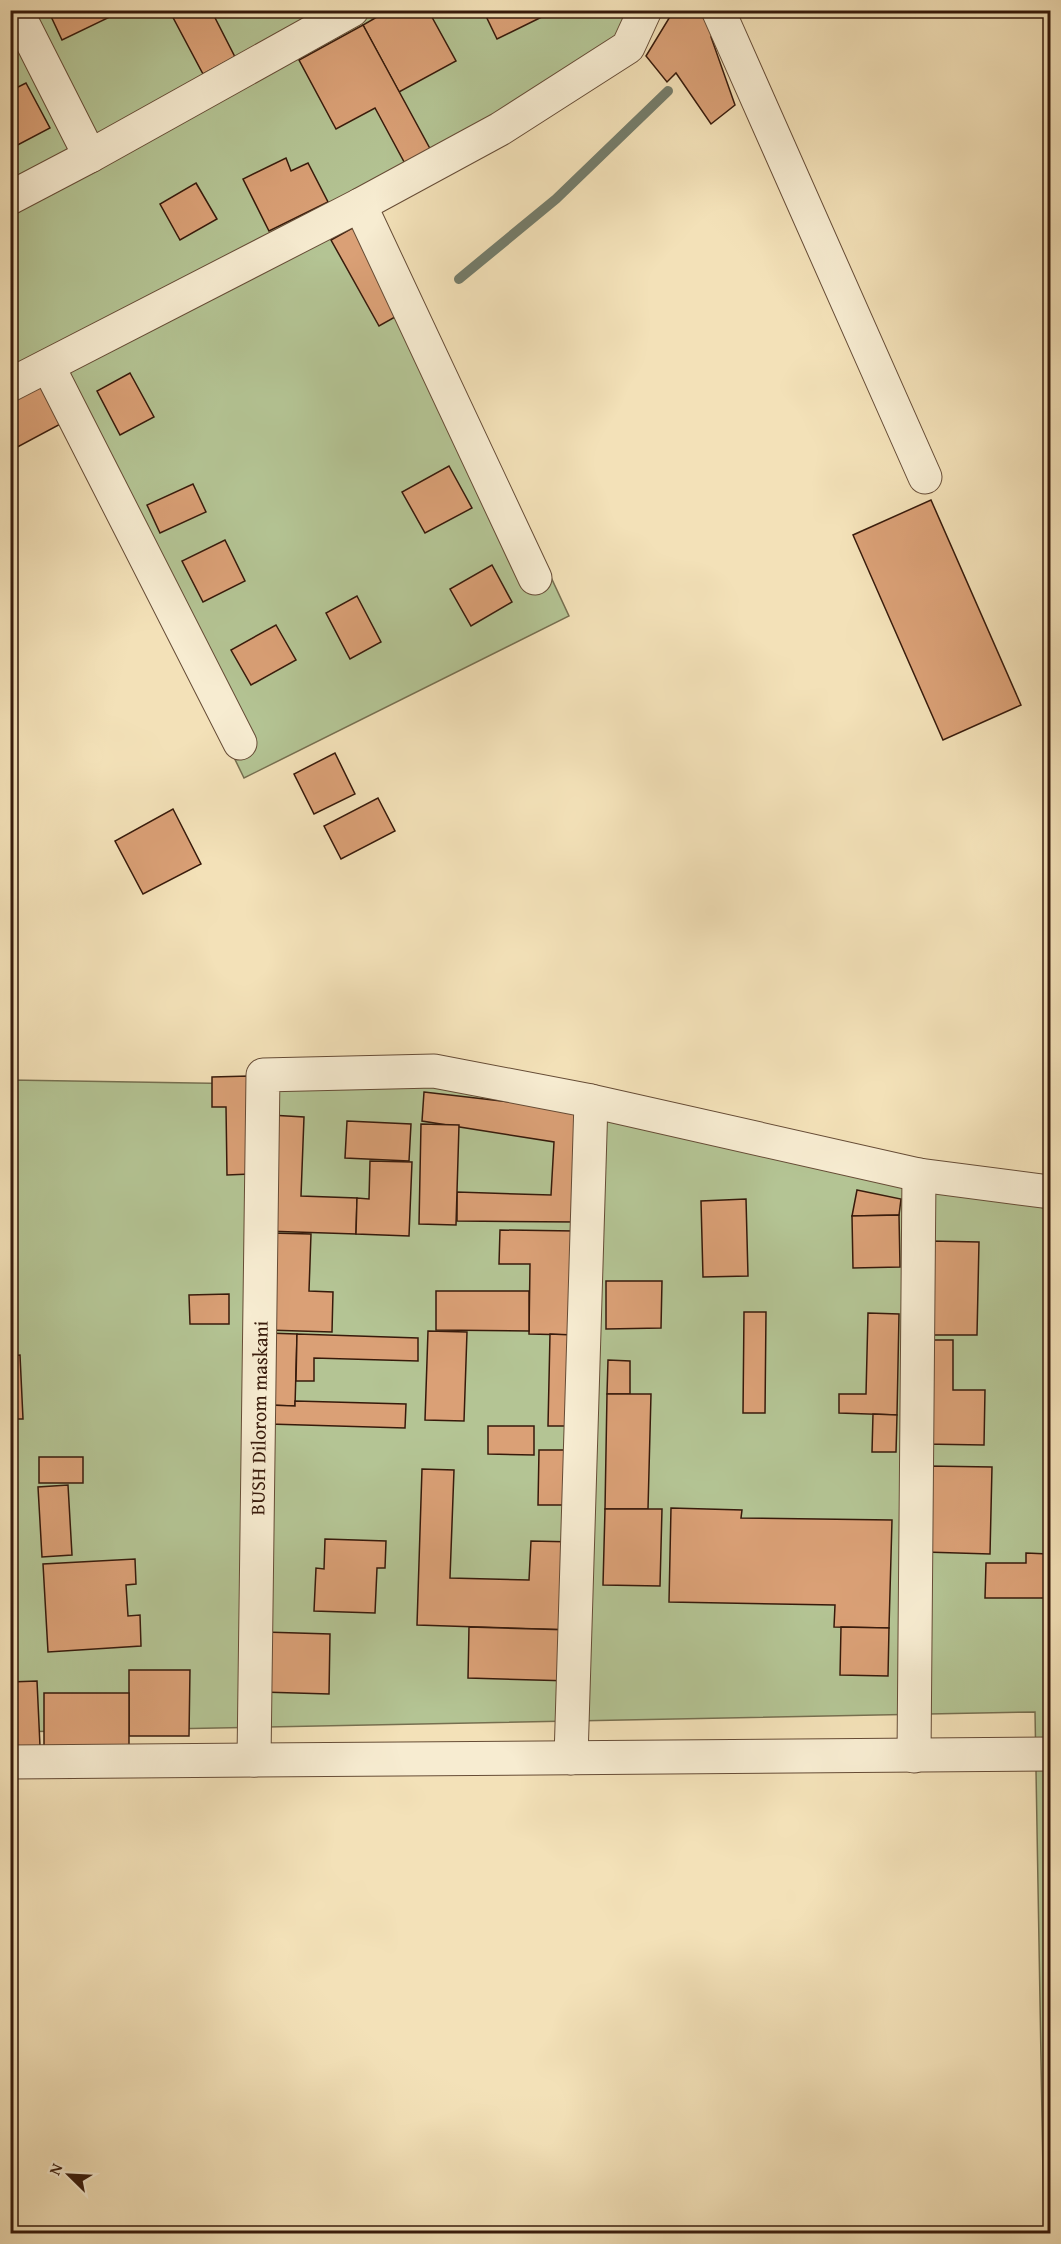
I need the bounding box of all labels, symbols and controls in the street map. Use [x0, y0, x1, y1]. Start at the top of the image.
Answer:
street label: BUSH Dilorom maskani [242, 1320, 275, 1516]
north arrow [39, 2145, 99, 2205]
text: N [42, 2159, 69, 2179]

